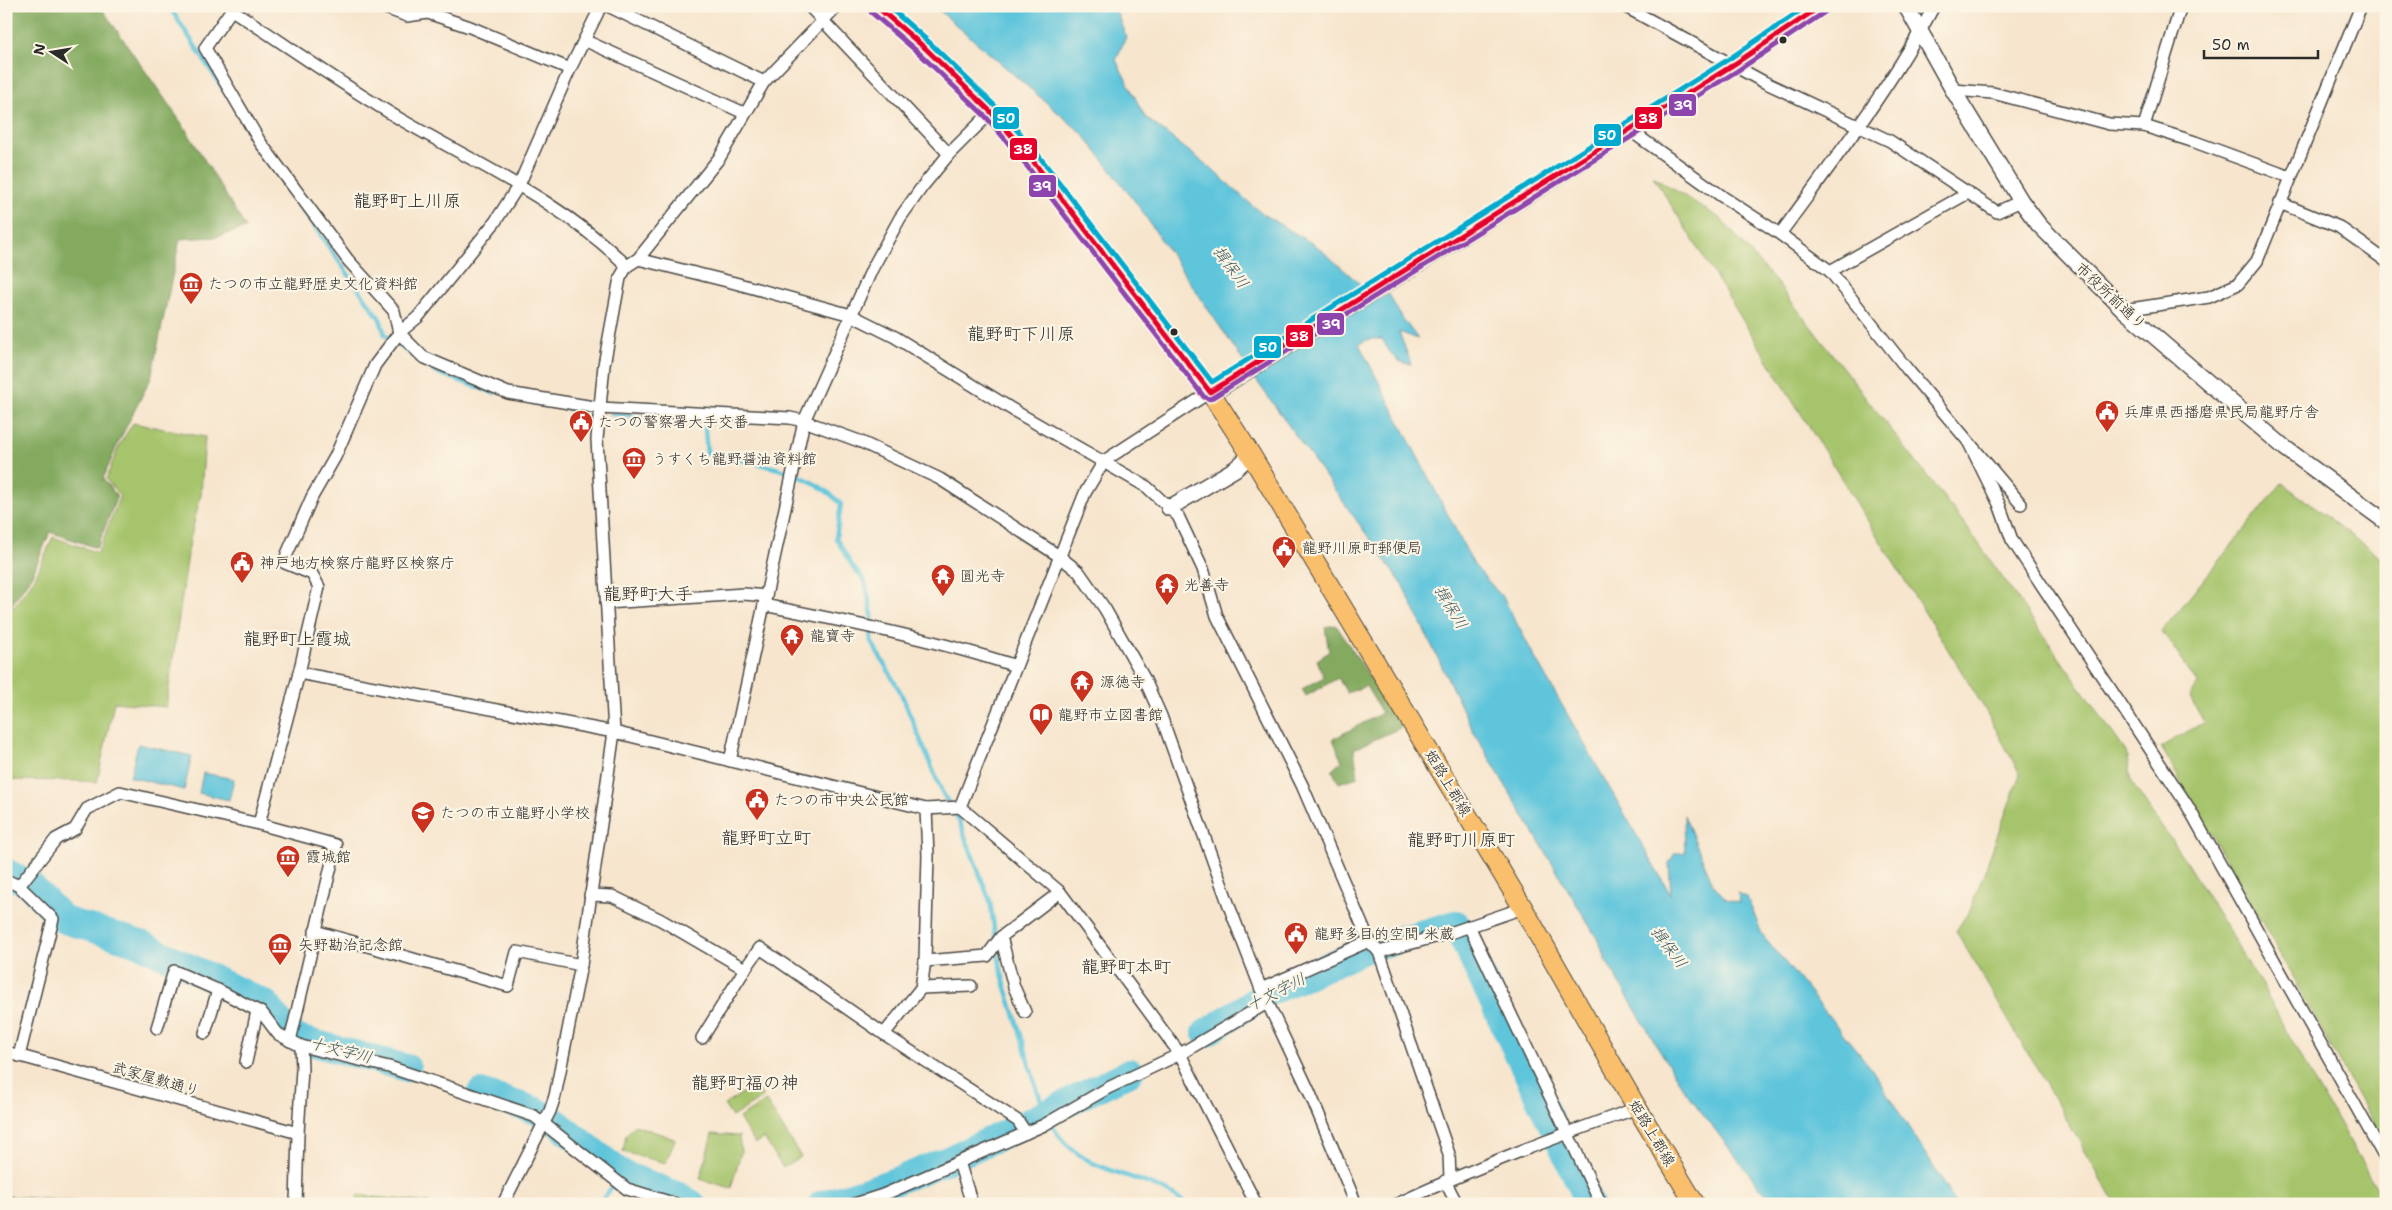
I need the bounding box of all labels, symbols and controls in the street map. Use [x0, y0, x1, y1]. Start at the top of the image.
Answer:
north arrow [28, 28, 78, 78]
scale bar [2204, 28, 2318, 60]
unlabelled marker [1778, 35, 1788, 45]
text: 50 m [2212, 35, 2250, 55]
text: N [29, 42, 49, 57]
line badge: 39 [1668, 93, 1697, 117]
text: 39 [1673, 96, 1693, 114]
line badge: 50 [992, 106, 1020, 130]
line badge: 38 [1634, 106, 1663, 130]
text: 50 [997, 109, 1015, 127]
text: 38 [1638, 109, 1658, 127]
line badge: 50 [1593, 123, 1622, 147]
text: 50 [1598, 126, 1616, 144]
line badge: 38 [1009, 137, 1038, 161]
text: 38 [1013, 140, 1033, 158]
line badge: 39 [1028, 174, 1057, 198]
text: 39 [1032, 177, 1052, 195]
district label: 龍野町上川原 [353, 189, 461, 213]
water label: 揖保川 [1208, 241, 1254, 293]
street label: 市役所前通り [2071, 258, 2151, 334]
museum icon: たつの市立龍野歴史文化資料館 [178, 271, 204, 305]
place label: たつの市立龍野歴史文化資料館 [208, 274, 418, 294]
line badge: 39 [1316, 312, 1345, 336]
text: 39 [1321, 315, 1341, 333]
district label: 龍野町下川原 [967, 322, 1075, 346]
line badge: 38 [1285, 324, 1314, 348]
unlabelled marker [1169, 327, 1179, 337]
text: 38 [1289, 327, 1309, 345]
line badge: 50 [1253, 335, 1282, 359]
text: 50 [1259, 338, 1277, 356]
public building icon: 兵庫県西播磨県民局龍野庁舎 [2094, 399, 2120, 433]
place label: 兵庫県西播磨県民局龍野庁舎 [2124, 402, 2319, 422]
public building icon: たつの警察署大手交番 [568, 409, 594, 443]
place label: たつの警察署大手交番 [598, 412, 748, 432]
museum icon: うすくち龍野醤油資料館 [621, 446, 647, 480]
place label: うすくち龍野醤油資料館 [652, 449, 817, 469]
public building icon: 龍野川原町郵便局 [1271, 535, 1297, 569]
place label: 龍野川原町郵便局 [1302, 538, 1422, 558]
public building icon: 神戸地方検察庁龍野区検察庁 [229, 550, 255, 584]
place label: 神戸地方検察庁龍野区検察庁 [260, 553, 455, 573]
temple icon: 圓光寺 [930, 563, 956, 597]
place label: 圓光寺 [960, 566, 1005, 586]
temple icon: 光善寺 [1154, 572, 1180, 606]
place label: 光善寺 [1184, 575, 1229, 595]
water label: 揖保川 [1430, 581, 1472, 633]
district label: 龍野町大手 [603, 582, 693, 606]
temple icon: 龍寶寺 [779, 623, 805, 657]
place label: 龍寶寺 [810, 626, 855, 646]
district label: 龍野町上霞城 [243, 627, 351, 651]
temple icon: 源徳寺 [1069, 669, 1095, 703]
place label: 源徳寺 [1100, 672, 1145, 692]
library icon: 龍野市立図書館 [1028, 702, 1054, 736]
place label: 龍野市立図書館 [1058, 705, 1163, 725]
street label: 姫路上郡線 [1420, 746, 1476, 820]
public building icon: たつの市中央公民館 [744, 787, 770, 821]
place label: たつの市中央公民館 [774, 790, 909, 810]
school or university icon: たつの市立龍野小学校 [410, 800, 436, 834]
place label: たつの市立龍野小学校 [440, 803, 590, 823]
district label: 龍野町立町 [721, 826, 811, 850]
district label: 龍野町川原町 [1407, 828, 1515, 852]
museum icon: 霞城館 [275, 844, 301, 878]
place label: 霞城館 [306, 847, 351, 867]
public building icon: 龍野多目的空間 米蔵 [1283, 921, 1309, 955]
water label: 揖保川 [1646, 922, 1692, 972]
place label: 龍野多目的空間 米蔵 [1314, 924, 1454, 944]
museum icon: 矢野勘治記念館 [267, 932, 293, 966]
place label: 矢野勘治記念館 [298, 935, 403, 955]
district label: 龍野町本町 [1081, 955, 1171, 979]
water label: 十文字川 [1243, 968, 1309, 1016]
water label: 十文字川 [307, 1032, 375, 1068]
street label: 武家屋敷通り [110, 1057, 202, 1101]
district label: 龍野町福の神 [691, 1071, 799, 1095]
street label: 姫路上郡線 [1624, 1096, 1680, 1170]

